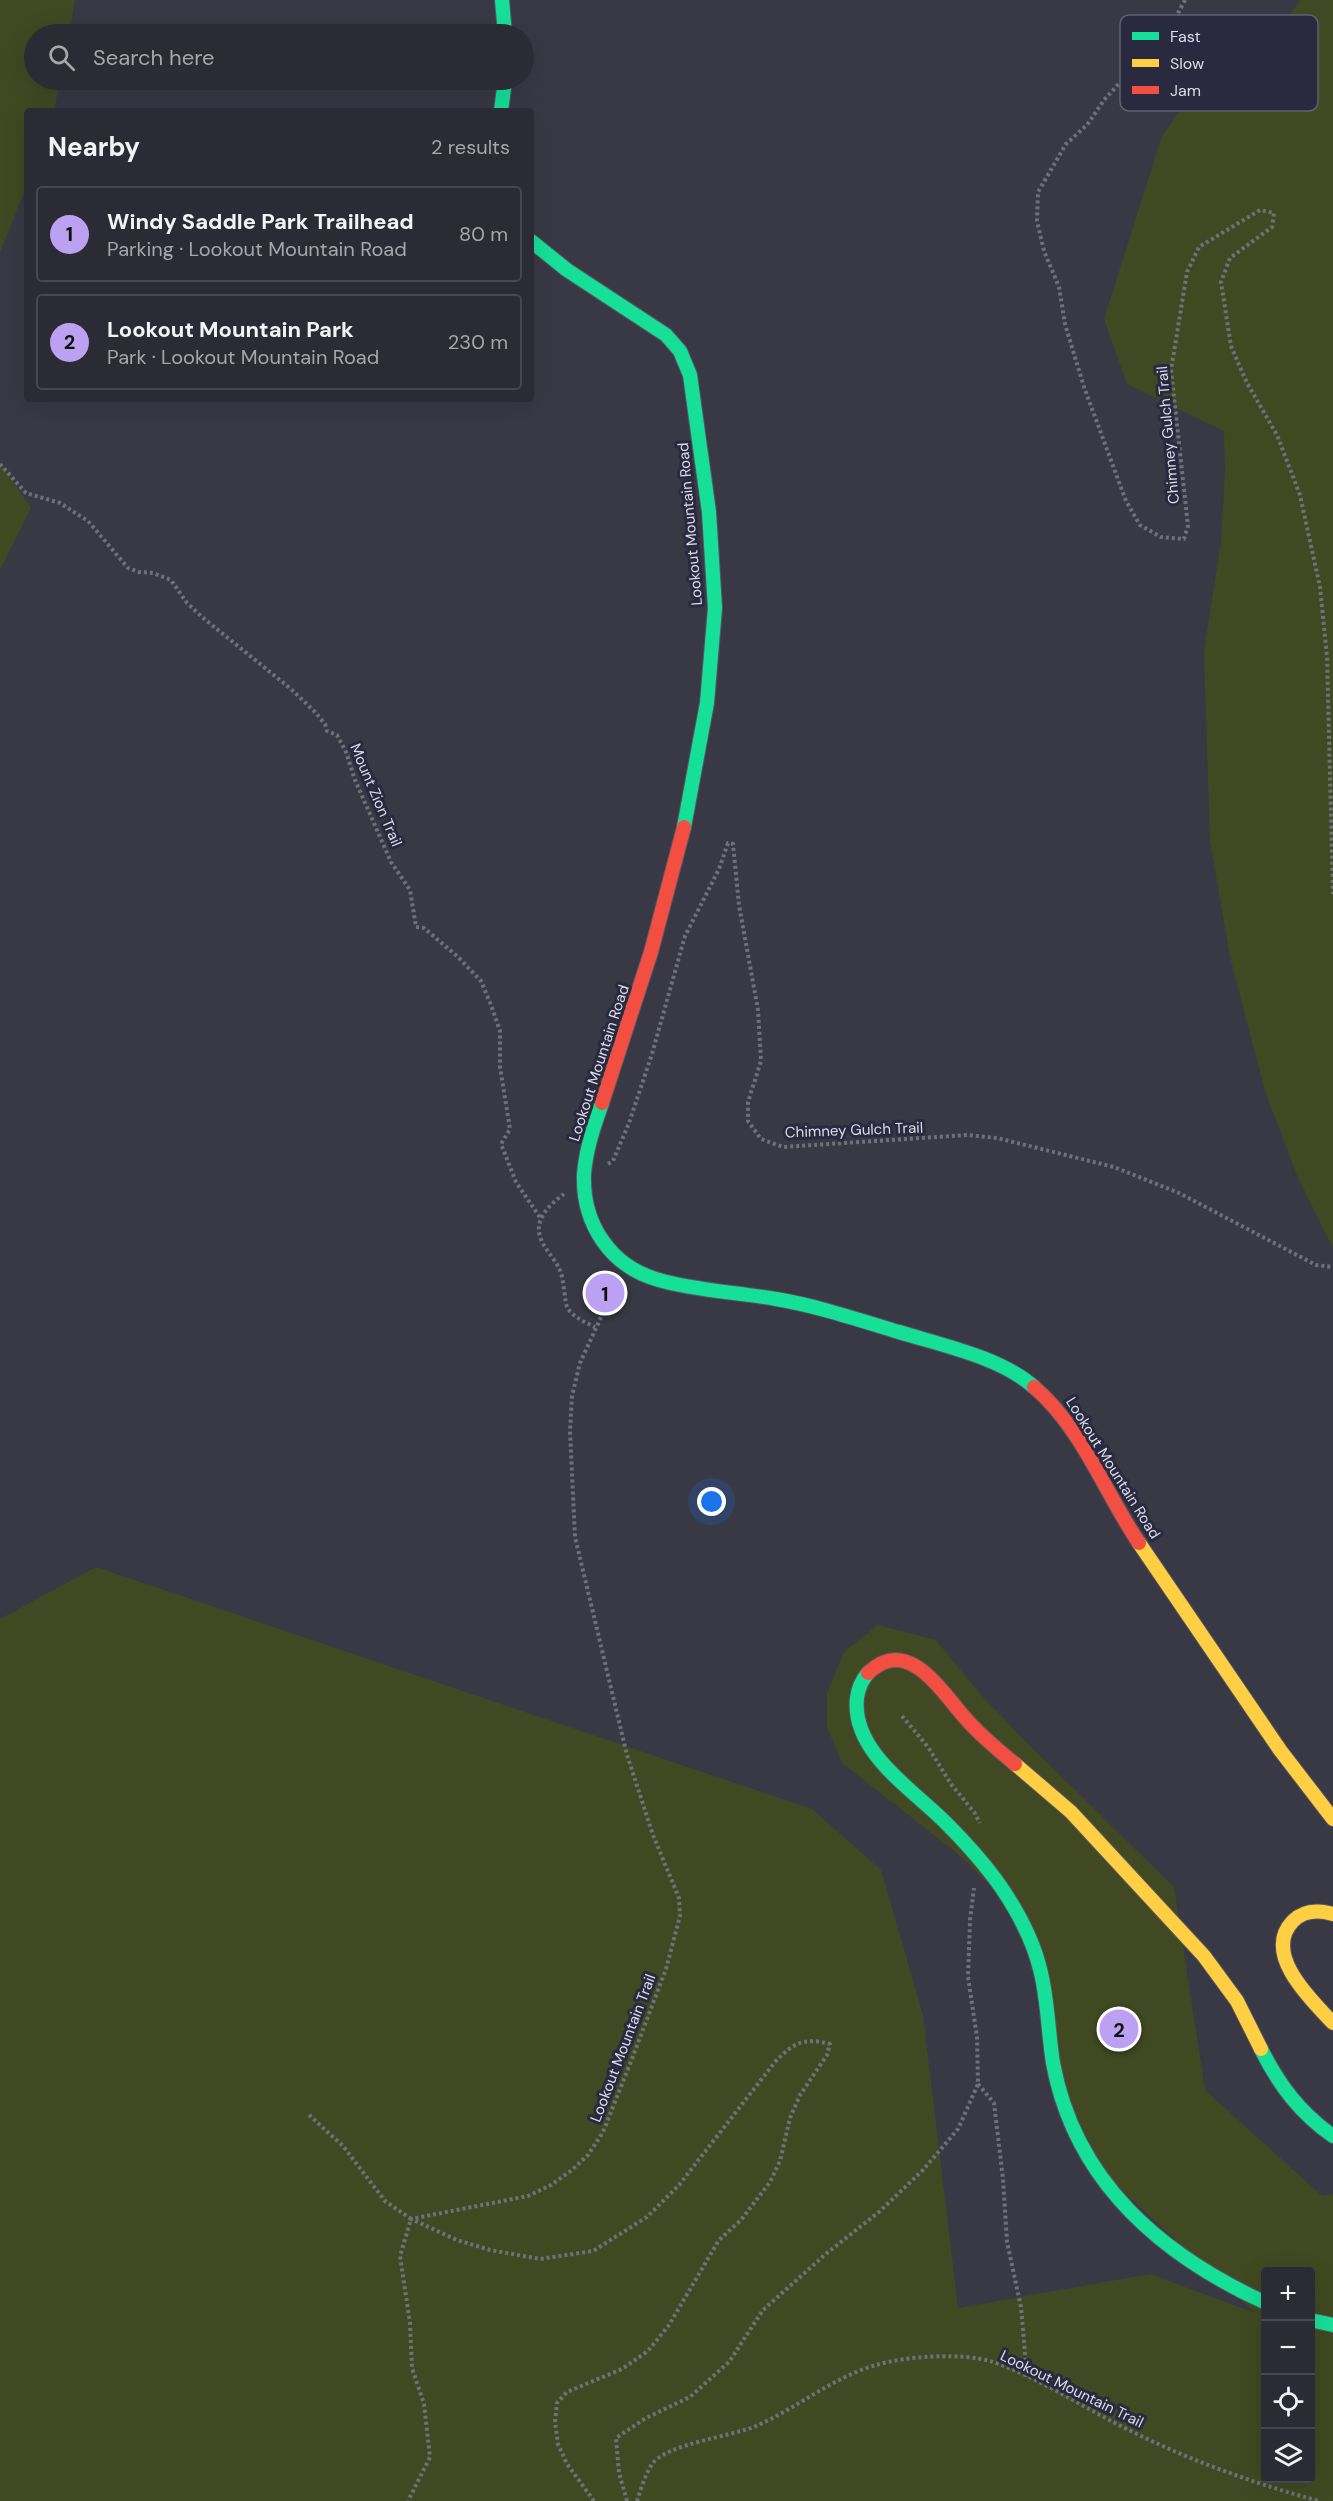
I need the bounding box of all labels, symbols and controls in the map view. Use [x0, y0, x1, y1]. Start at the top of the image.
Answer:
legend [1120, 15, 1318, 111]
search box [24, 24, 534, 90]
text: Fast [1170, 26, 1201, 47]
icon: search [45, 41, 78, 74]
text: Search here [93, 43, 214, 72]
text: Slow [1170, 53, 1204, 74]
text: Jam [1170, 80, 1201, 101]
text: Nearby [48, 130, 140, 164]
text: 2 results [431, 134, 510, 160]
text: Windy Saddle Park Trailhead [107, 207, 414, 236]
text: 1 [66, 221, 73, 247]
text: 80 m [459, 221, 508, 247]
text: Parking · Lookout Mountain Road [107, 236, 407, 262]
text: Lookout Mountain Park [107, 315, 354, 344]
text: 2 [64, 329, 75, 355]
text: 230 m [448, 329, 508, 355]
text: Park · Lookout Mountain Road [107, 344, 379, 370]
street label: Chimney Gulch Trail [1152, 365, 1184, 505]
street label: Lookout Mountain Road [673, 442, 707, 606]
street label: Mount Zion Trail [345, 740, 407, 850]
street label: Lookout Mountain Road [564, 982, 634, 1144]
street label: Chimney Gulch Trail [785, 1118, 923, 1142]
pin: 1 [586, 1270, 624, 1316]
street label: Lookout Mountain Road [1061, 1393, 1165, 1543]
your location [697, 1487, 726, 1516]
street label: Lookout Mountain Trail [586, 1971, 660, 2125]
pin: 2 [1100, 2006, 1138, 2052]
map controls [1261, 2267, 1315, 2483]
button: + [1261, 2267, 1315, 2321]
button: − [1261, 2321, 1315, 2375]
street label: Lookout Mountain Trail [997, 2346, 1147, 2432]
button: locate [1261, 2375, 1315, 2429]
button: layers [1261, 2429, 1315, 2483]

